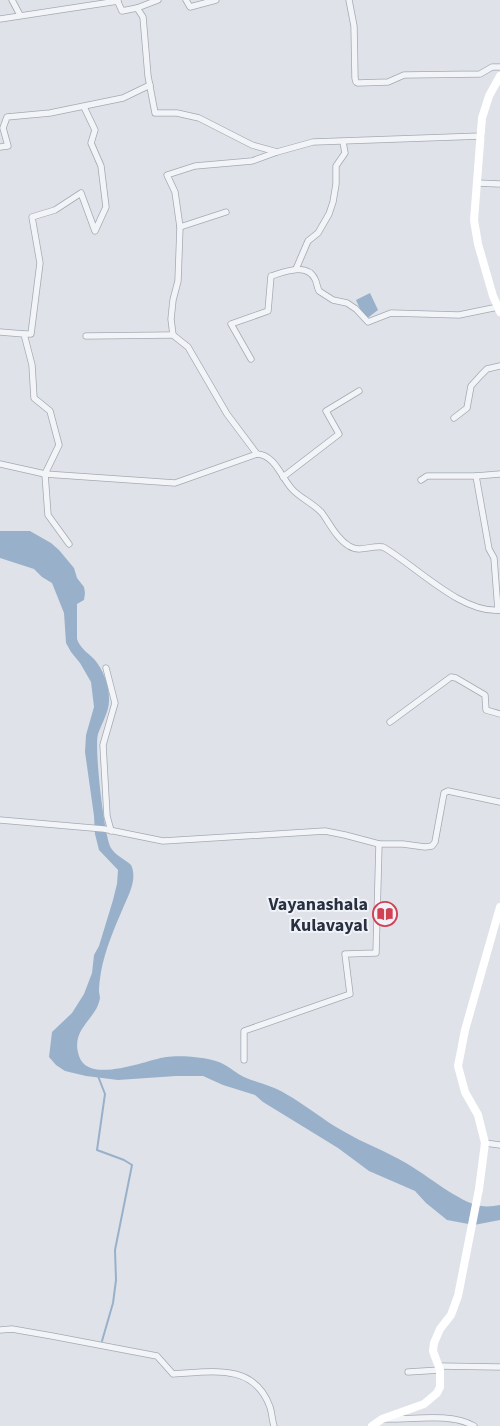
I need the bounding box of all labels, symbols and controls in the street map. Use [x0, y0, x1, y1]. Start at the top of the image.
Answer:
place label: Vayanashala Kulavayal [267, 892, 368, 938]
library icon: Vayanashala Kulavayal [372, 901, 398, 927]

